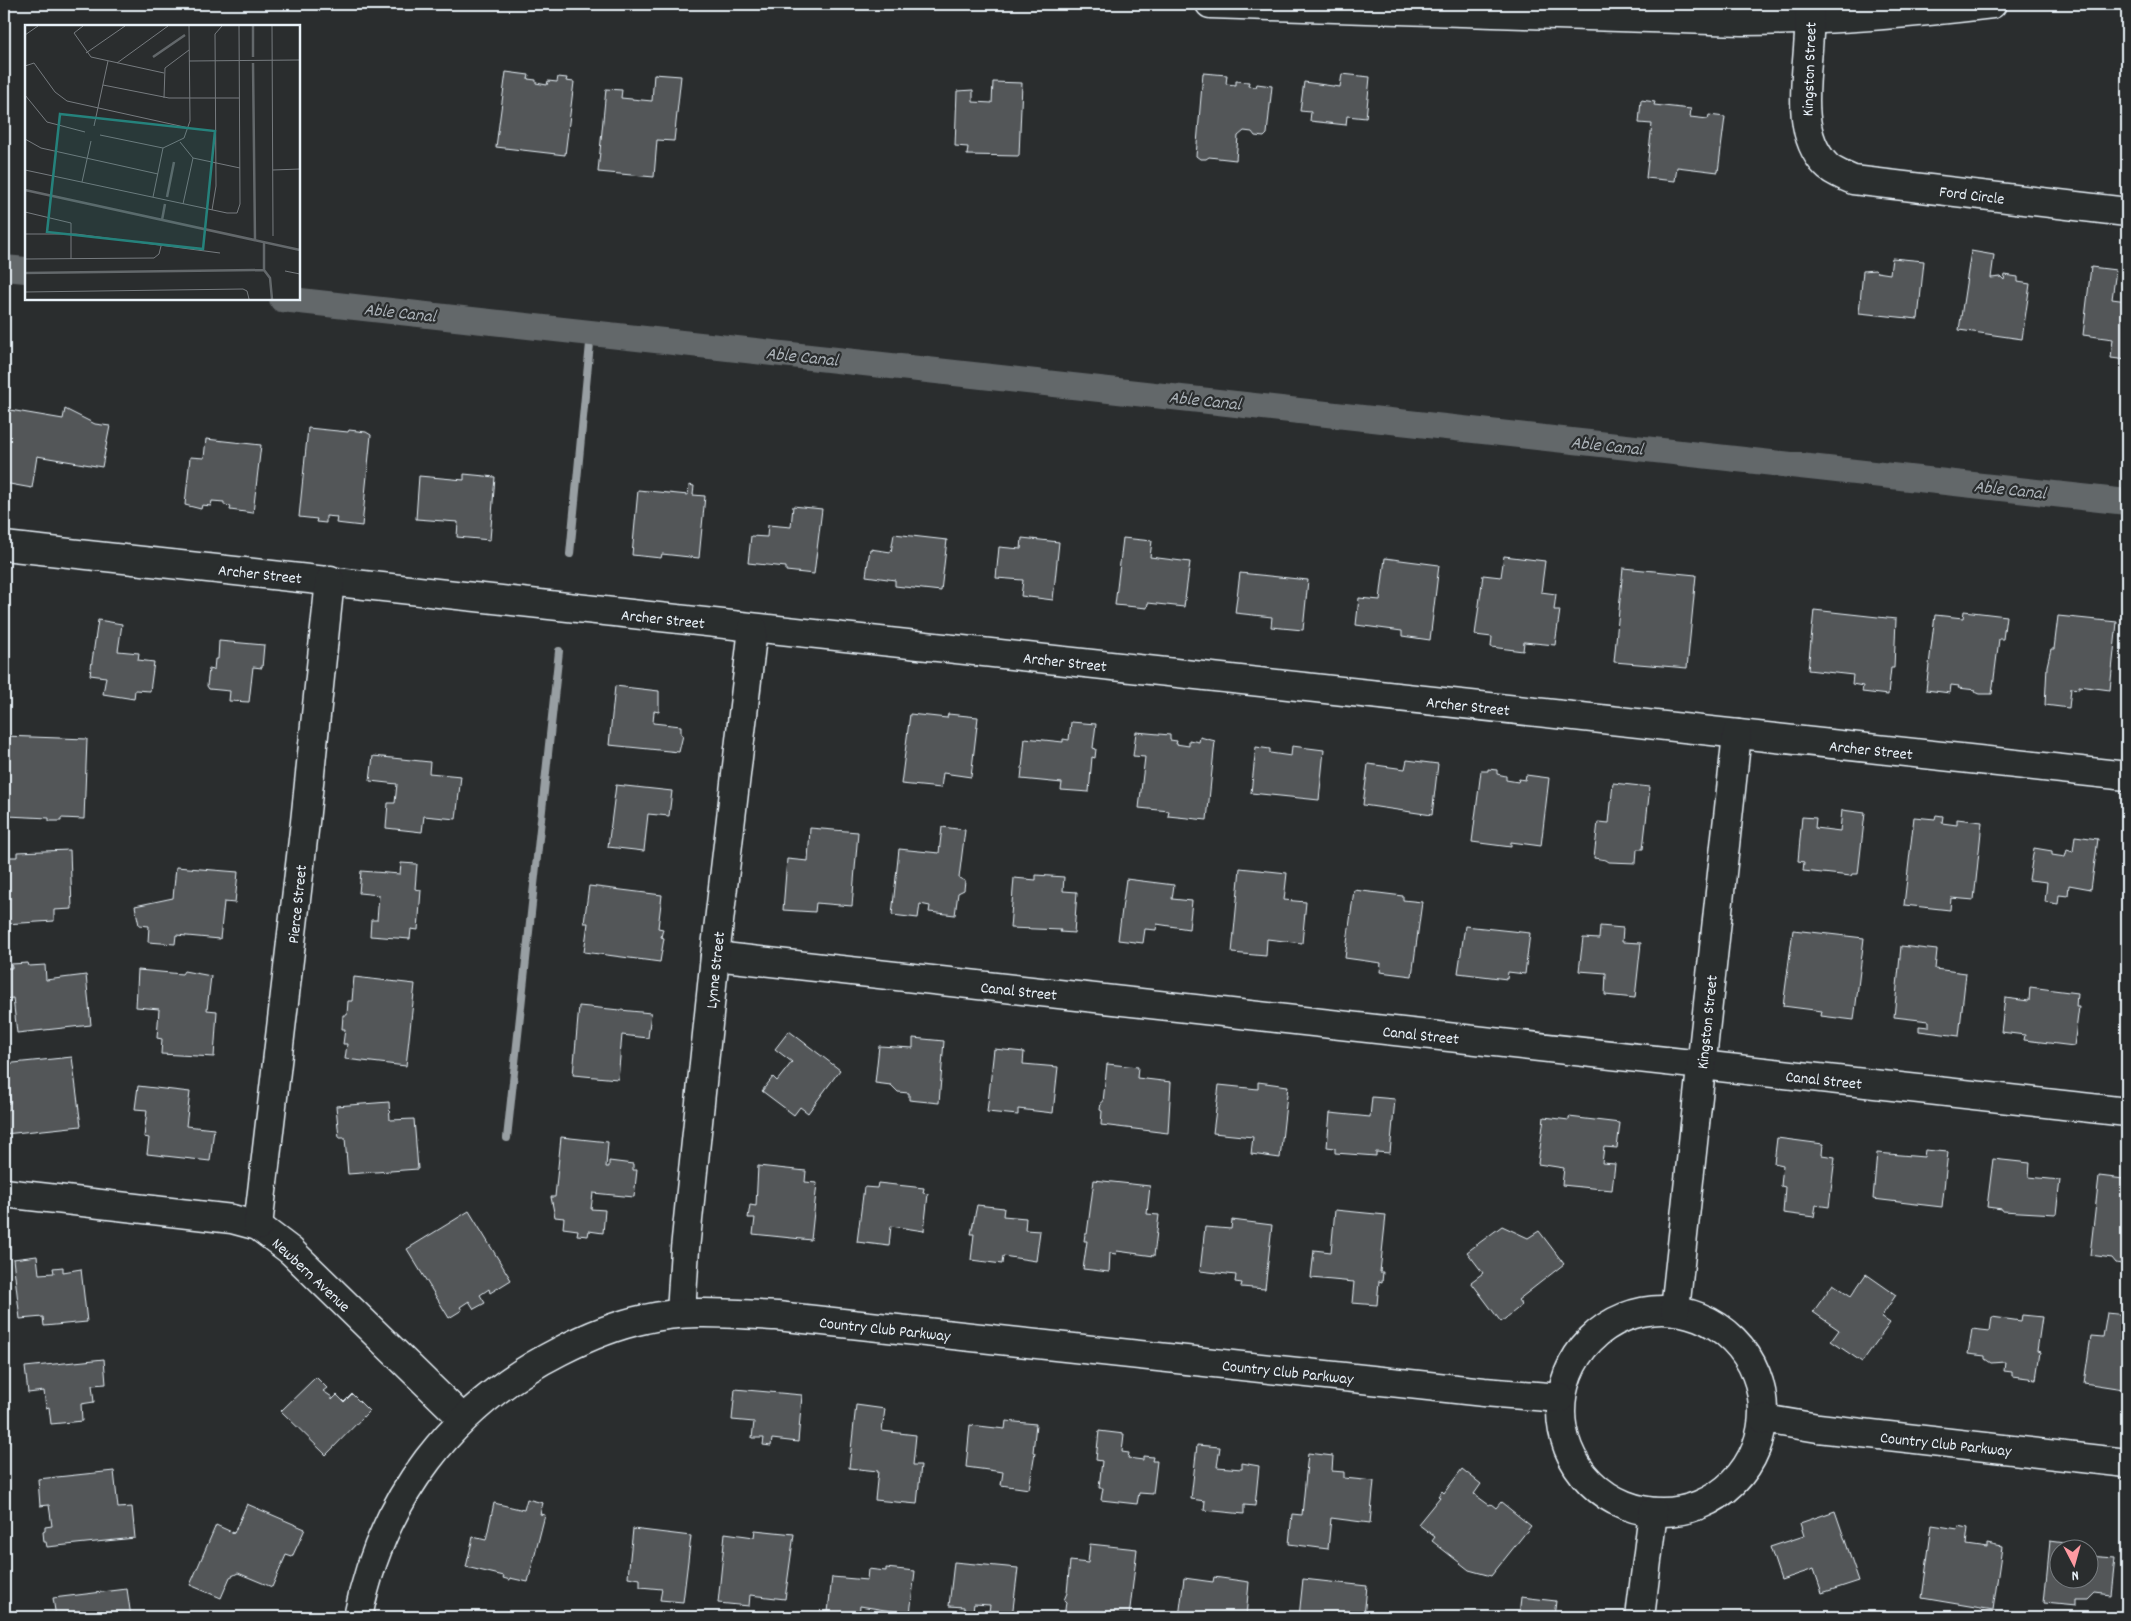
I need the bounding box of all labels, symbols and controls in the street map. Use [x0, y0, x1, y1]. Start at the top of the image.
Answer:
street label: Kingston Street [1797, 21, 1824, 117]
inset map [25, 25, 300, 300]
street label: Ford Circle [1938, 181, 2006, 212]
water label: Able Canal [362, 298, 439, 331]
water label: Able Canal [764, 342, 841, 375]
water label: Able Canal [1167, 386, 1244, 419]
water label: Able Canal [1569, 431, 1646, 464]
water label: Able Canal [1972, 475, 2049, 508]
street label: Archer Street [217, 560, 303, 591]
street label: Archer Street [620, 605, 706, 636]
street label: Archer Street [1022, 648, 1108, 679]
street label: Archer Street [1425, 692, 1511, 723]
street label: Archer Street [1828, 736, 1914, 767]
street label: Pierce Street [283, 864, 314, 945]
street label: Lynne Street [701, 930, 732, 1010]
street label: Kingston Street [1692, 974, 1725, 1070]
street label: Canal Street [979, 977, 1058, 1008]
street label: Canal Street [1381, 1021, 1460, 1052]
street label: Canal Street [1784, 1066, 1863, 1097]
street label: Newbern Avenue [266, 1233, 355, 1318]
street label: Country Club Parkway [818, 1312, 952, 1349]
street label: Country Club Parkway [1221, 1355, 1355, 1392]
street label: Country Club Parkway [1879, 1427, 2013, 1464]
north arrow [2048, 1538, 2098, 1588]
text: N [2071, 1565, 2080, 1585]

